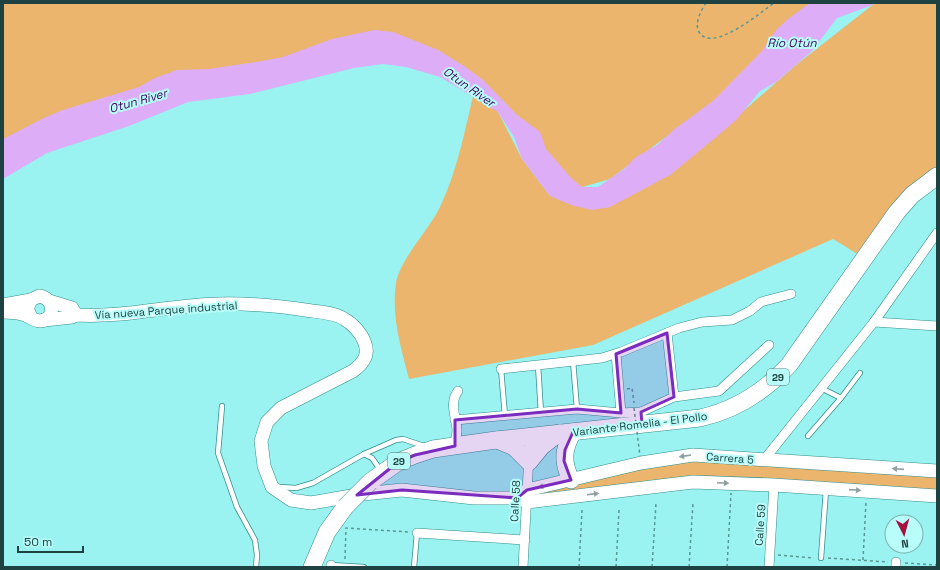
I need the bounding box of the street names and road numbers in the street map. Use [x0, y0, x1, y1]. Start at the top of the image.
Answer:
street label: Vía nueva Parque industrial [94, 298, 238, 322]
road number: 29 [767, 369, 789, 385]
street label: Variante Romelia - El Pollo [572, 409, 708, 439]
street label: Carrera 5 [706, 449, 755, 467]
road number: 29 [388, 453, 410, 469]
street label: Calle 58 [507, 480, 523, 522]
street label: Calle 59 [752, 504, 768, 546]

